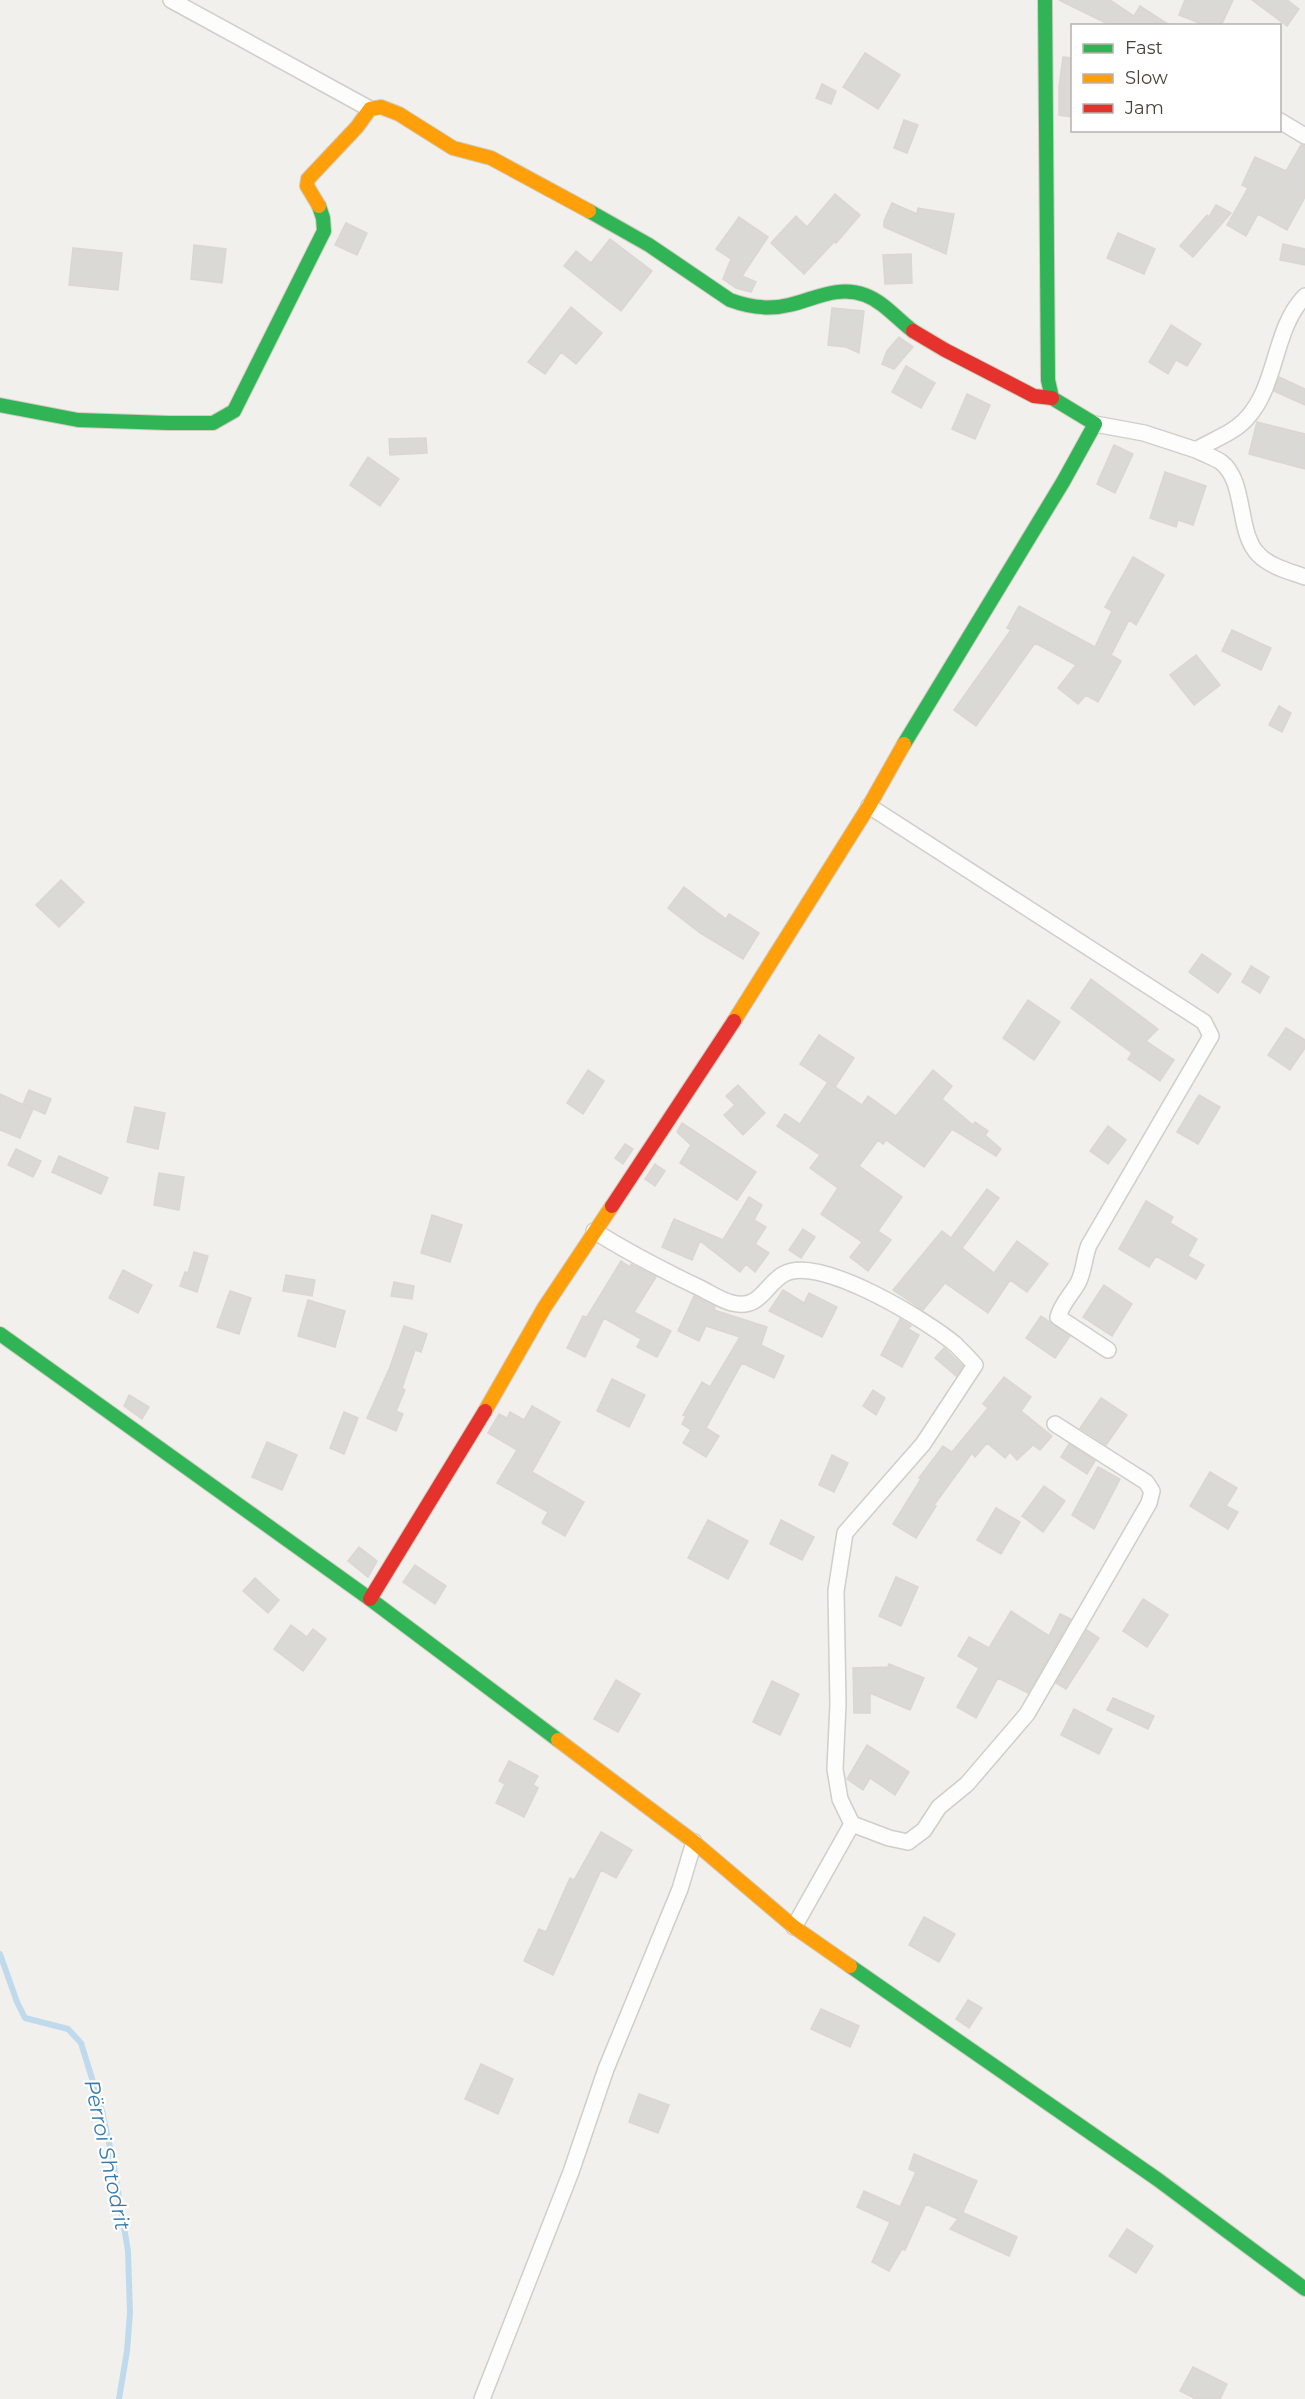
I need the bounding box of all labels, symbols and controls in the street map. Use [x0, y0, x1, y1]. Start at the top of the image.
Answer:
legend [1071, 24, 1281, 132]
text: Fast [1125, 37, 1163, 59]
text: Slow [1125, 67, 1168, 89]
text: Jam [1124, 97, 1164, 119]
water label: Përroi Shtodrit [79, 2077, 136, 2233]

